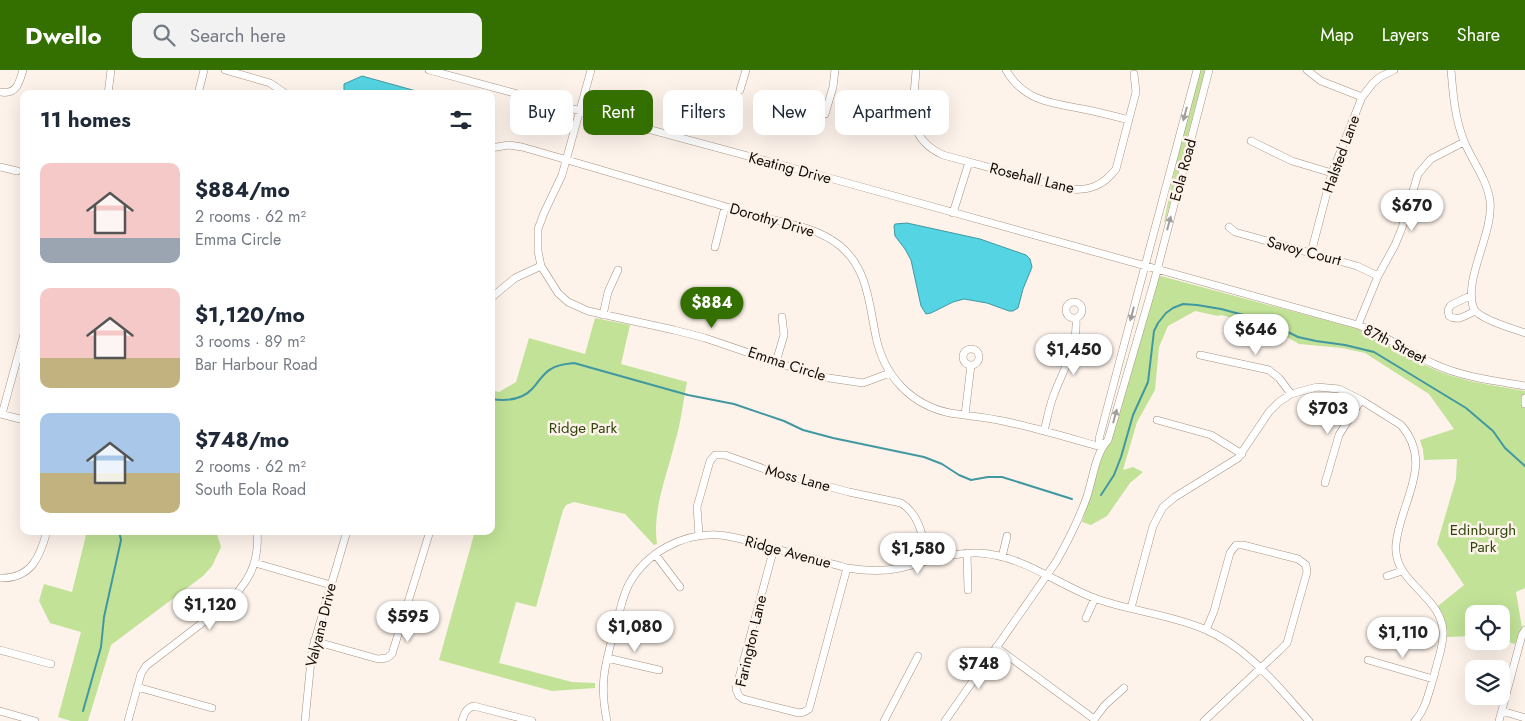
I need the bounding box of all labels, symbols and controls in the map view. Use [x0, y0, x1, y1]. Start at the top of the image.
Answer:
search box [132, 13, 482, 58]
text: Dwello [25, 18, 102, 53]
icon: search [150, 21, 178, 49]
text: Search here [190, 22, 286, 49]
text: Map [1320, 22, 1354, 48]
text: Layers [1382, 22, 1429, 48]
text: Share [1457, 22, 1500, 48]
chip: Buy [510, 90, 573, 135]
chip: Rent [583, 90, 653, 135]
chip: Filters [663, 90, 743, 135]
chip: New [753, 90, 825, 135]
chip: Apartment [835, 90, 949, 135]
text: 11 homes [40, 105, 131, 135]
icon: filters [447, 106, 475, 134]
one-way arrow [1181, 107, 1189, 122]
street label: Halsted Lane [1317, 112, 1365, 196]
street label: Eola Road [1164, 136, 1202, 204]
street label: Keating Drive [746, 146, 834, 190]
street label: Rosehall Lane [987, 157, 1077, 199]
text: $884/mo [195, 175, 290, 205]
icon: home [80, 183, 140, 243]
pin: $670 [1382, 190, 1442, 232]
text: $670 [1392, 194, 1432, 217]
street label: Dorothy Drive [727, 197, 817, 243]
text: 2 rooms · 62 m² [195, 205, 306, 228]
one-way arrow [1165, 215, 1173, 230]
text: Emma Circle [195, 228, 281, 251]
street label: Savoy Court [1265, 231, 1344, 272]
pin: $884 [682, 286, 742, 329]
text: $884 [691, 291, 733, 314]
text: $1,120/mo [195, 300, 305, 330]
one-way arrow [1128, 306, 1136, 321]
icon: home [80, 308, 140, 368]
pin: $646 [1226, 314, 1286, 356]
text: $646 [1235, 318, 1277, 341]
street label: 87th Street [1360, 319, 1430, 369]
text: 3 rooms · 89 m² [195, 330, 305, 353]
pin: $1,450 [1033, 334, 1115, 376]
text: $1,450 [1046, 338, 1102, 361]
street label: Emma Circle [745, 341, 829, 387]
text: Bar Harbour Road [195, 353, 318, 376]
pin: $703 [1298, 392, 1358, 435]
text: $703 [1308, 397, 1348, 420]
one-way arrow [1111, 409, 1119, 424]
park label: Ridge Park [549, 417, 618, 439]
text: $748/mo [195, 425, 289, 455]
icon: home [80, 433, 140, 493]
text: 2 rooms · 62 m² [195, 455, 306, 478]
street label: Moss Lane [763, 459, 833, 497]
text: South Eola Road [195, 478, 306, 501]
park label: Edinburgh Park [1450, 519, 1516, 558]
street label: Ridge Avenue [742, 530, 834, 574]
pin: $1,580 [877, 532, 959, 575]
text: $1,580 [891, 537, 945, 560]
street label: Valyana Drive [300, 580, 342, 669]
pin: $1,120 [169, 588, 251, 631]
text: $1,120 [184, 593, 236, 616]
street label: Farington Lane [730, 593, 772, 689]
pin: $595 [378, 600, 438, 643]
text: $595 [387, 605, 429, 628]
map controls [1465, 605, 1510, 705]
button: locate [1465, 605, 1510, 650]
pin: $1,080 [594, 610, 676, 653]
text: $1,080 [608, 615, 662, 638]
pin: $1,110 [1362, 616, 1444, 659]
text: $1,110 [1378, 621, 1428, 644]
pin: $748 [949, 648, 1009, 690]
text: $748 [959, 652, 999, 675]
button: layers [1465, 660, 1510, 705]

